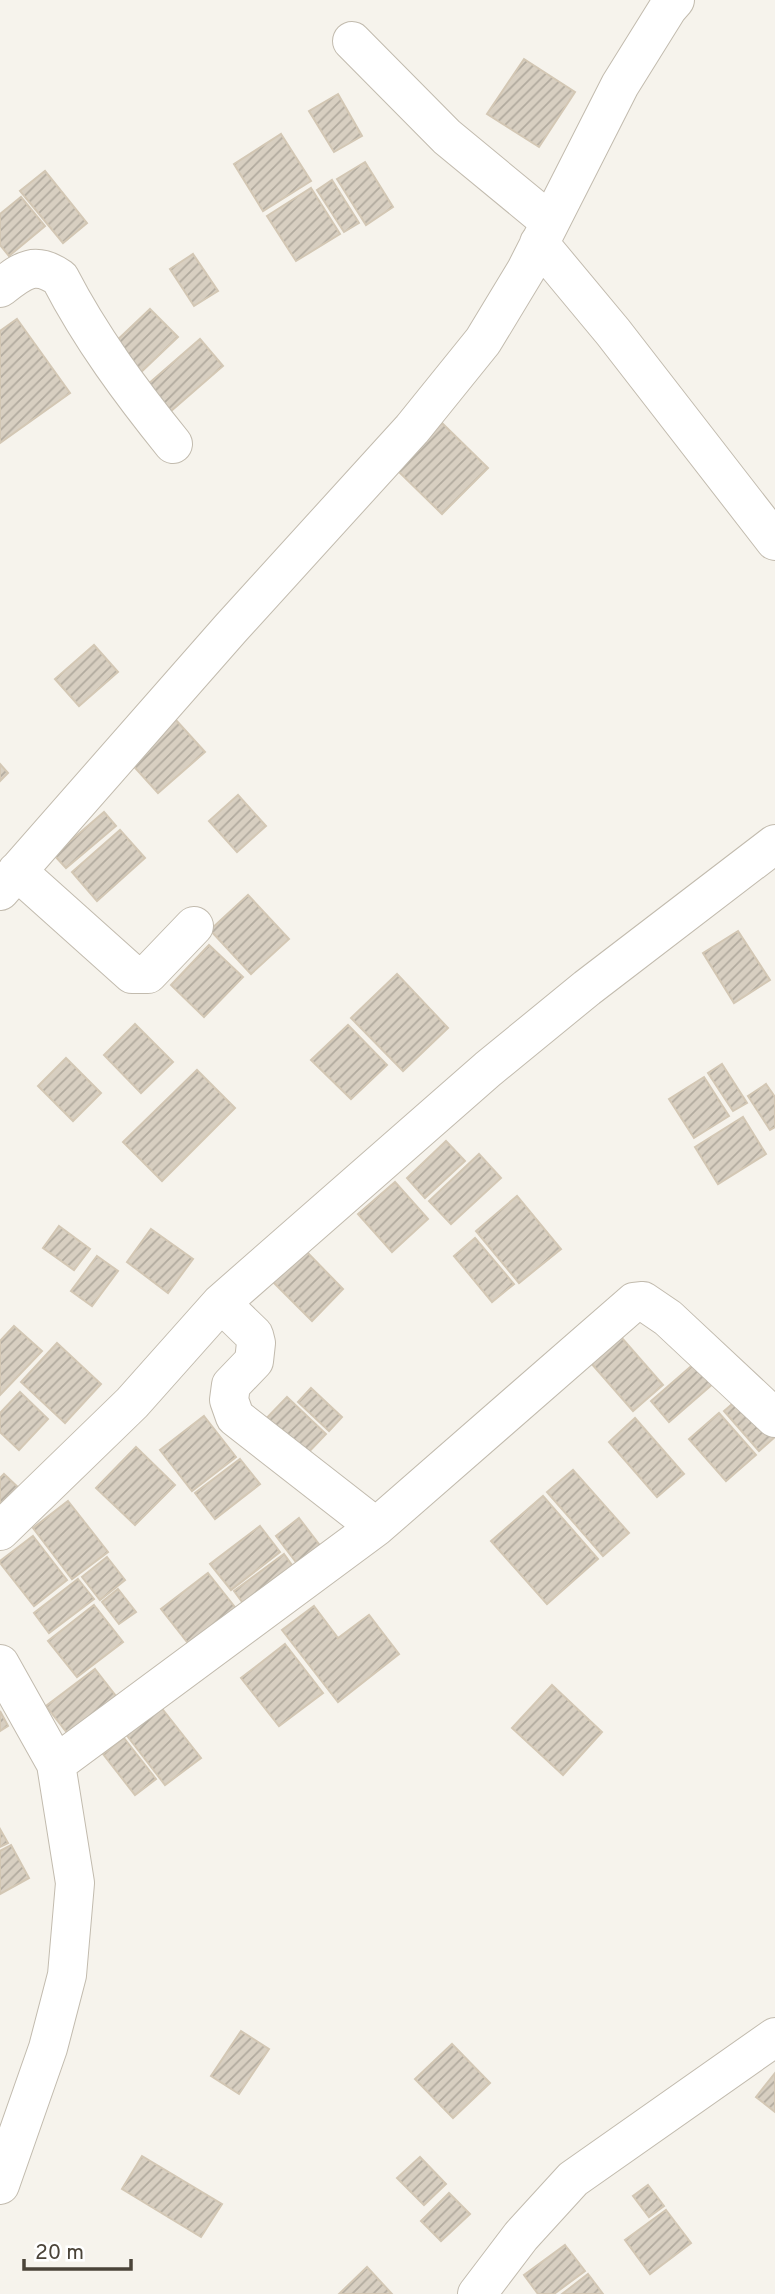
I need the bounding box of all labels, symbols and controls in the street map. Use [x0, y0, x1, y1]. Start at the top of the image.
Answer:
scale bar [24, 2228, 131, 2272]
text: 20 m [35, 2240, 84, 2267]

